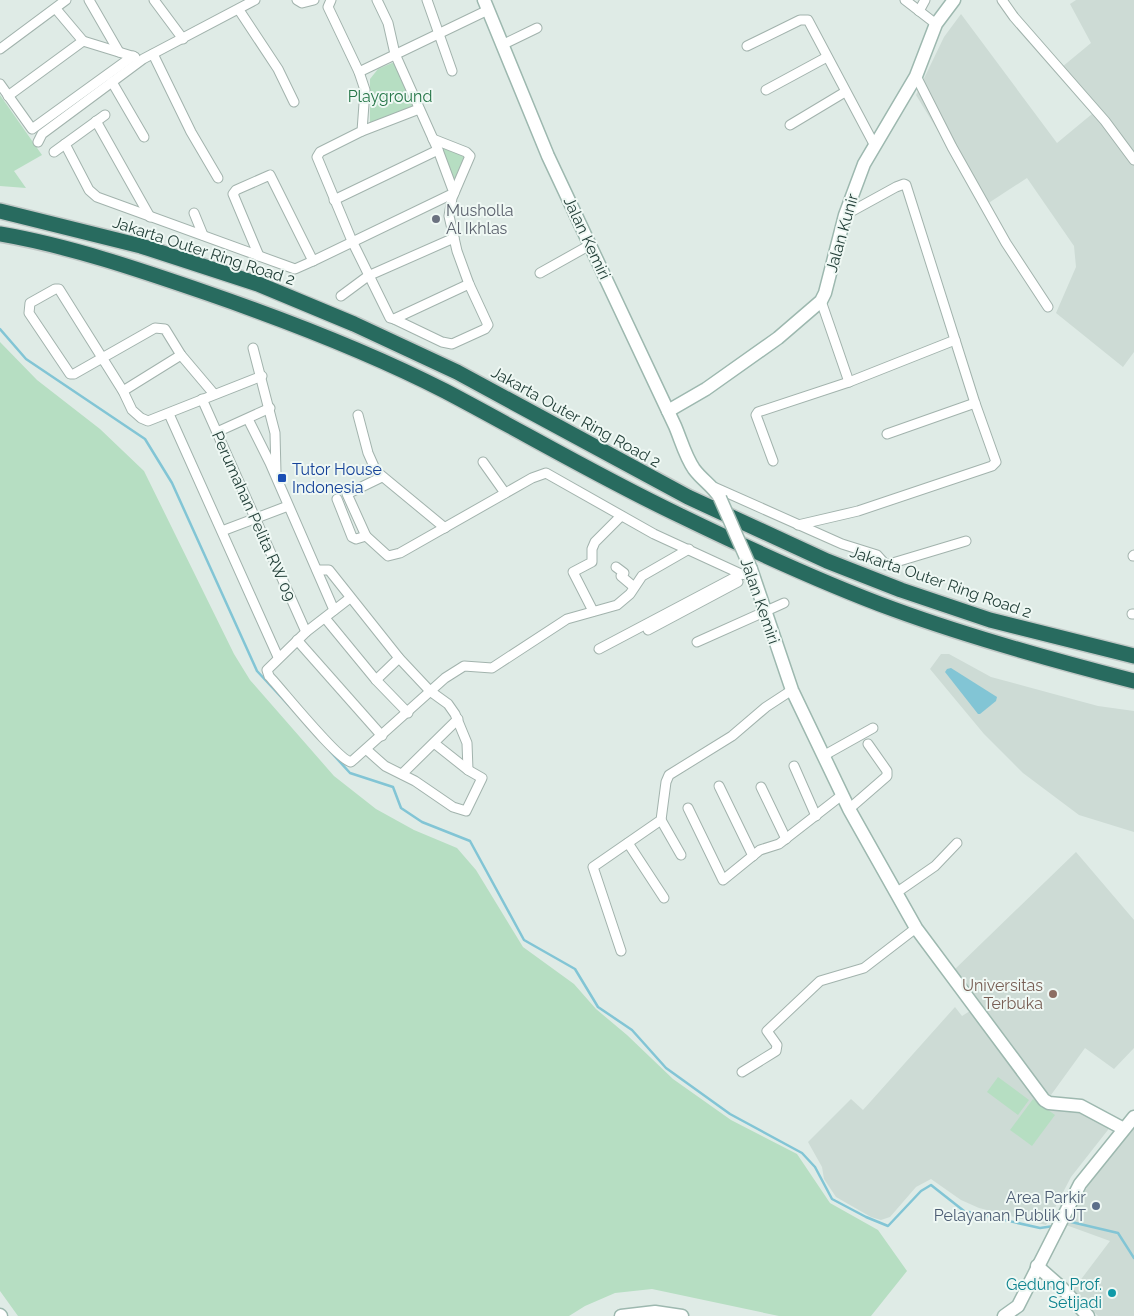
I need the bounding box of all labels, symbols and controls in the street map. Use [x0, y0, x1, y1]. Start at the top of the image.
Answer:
park label: Playground [348, 87, 432, 106]
street label: Jalan Kunir [822, 191, 862, 274]
street label: Jalan Kemiri [560, 194, 614, 282]
place label: Musholla Al Ikhlas [446, 201, 514, 238]
street label: Jakarta Outer Ring Road 2 [110, 213, 298, 289]
marker: Musholla Al Ikhlas [430, 213, 442, 225]
street label: Jakarta Outer Ring Road 2 [488, 362, 664, 472]
street label: Perumahan Pelita RW 09 [208, 428, 300, 604]
place label: Tutor House Indonesia [292, 460, 382, 497]
marker: Tutor House Indonesia [276, 472, 288, 484]
street label: Jakarta Outer Ring Road 2 [848, 542, 1034, 622]
street label: Jalan Kemiri [736, 556, 784, 646]
place label: Universitas Terbuka [962, 976, 1043, 1013]
marker: Universitas Terbuka [1047, 988, 1059, 1000]
place label: Area Parkir Pelayanan Publik UT [934, 1188, 1086, 1225]
marker: Area Parkir Pelayanan Publik UT [1090, 1200, 1102, 1212]
place label: Gedung Prof. Setijadi [1006, 1275, 1102, 1312]
marker: Gedung Prof. Setijadi [1106, 1287, 1118, 1299]

